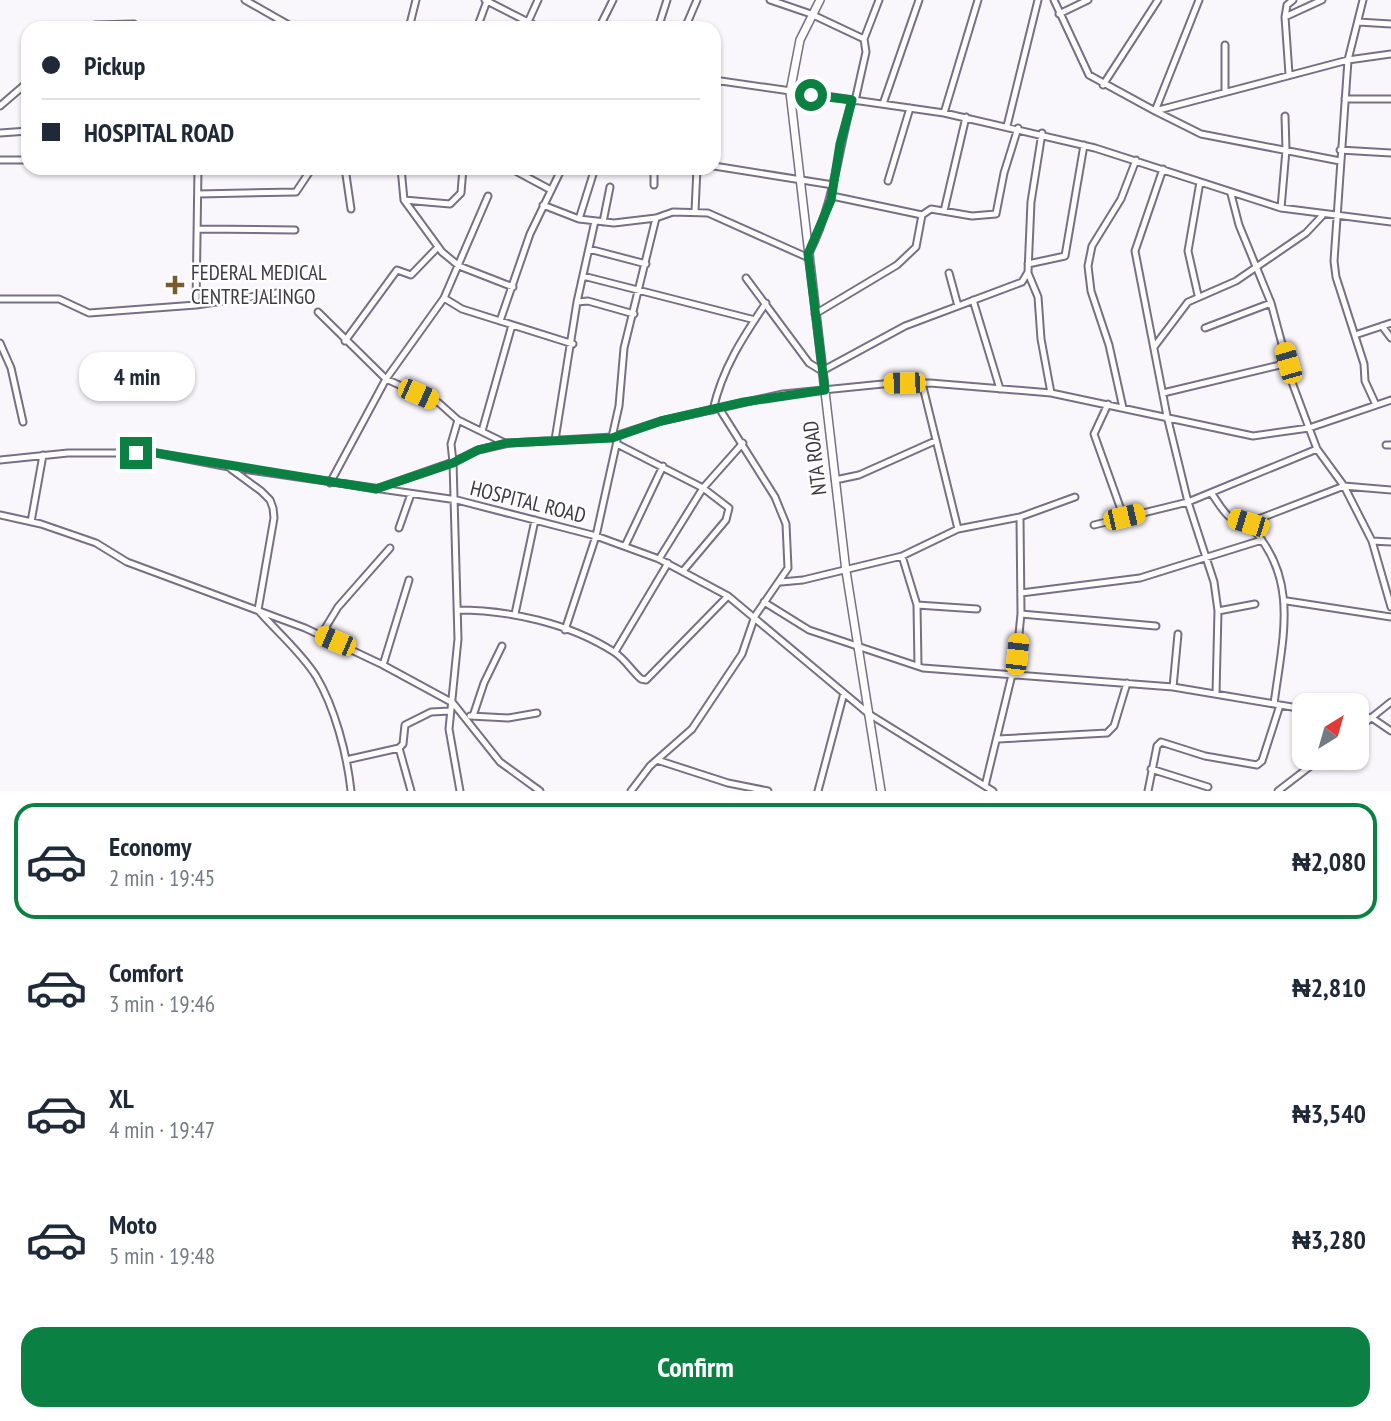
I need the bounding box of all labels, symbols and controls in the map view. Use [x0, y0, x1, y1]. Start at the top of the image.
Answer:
text: Pickup [84, 49, 145, 82]
route start [795, 79, 827, 111]
text: HOSPITAL ROAD [84, 116, 234, 149]
place label: FEDERAL MEDICAL CENTRE JALINGO [191, 259, 327, 310]
marker: FEDERAL MEDICAL CENTRE JALINGO [165, 275, 185, 295]
car [1273, 340, 1304, 386]
callout: 4 min [78, 351, 194, 400]
text: 4 min [114, 362, 160, 391]
car [883, 372, 926, 394]
car [395, 376, 442, 412]
street label: NTA ROAD [797, 419, 832, 497]
route end [120, 437, 152, 469]
street label: HOSPITAL ROAD [467, 474, 589, 529]
car [1102, 502, 1147, 532]
car [1225, 507, 1272, 539]
car [312, 623, 359, 659]
car [1005, 632, 1030, 676]
north arrow [1292, 693, 1368, 770]
map controls [1292, 693, 1369, 770]
icon: car [25, 830, 88, 893]
text: Economy [109, 830, 191, 863]
text: ₦2,080 [1292, 845, 1366, 878]
text: 2 min · 19:45 [109, 863, 215, 892]
icon: car [25, 956, 88, 1019]
text: Comfort [109, 956, 183, 989]
text: ₦2,810 [1292, 971, 1366, 1004]
text: 3 min · 19:46 [109, 989, 215, 1018]
icon: car [25, 1082, 88, 1145]
text: XL [109, 1082, 134, 1115]
text: ₦3,540 [1292, 1097, 1366, 1130]
text: 4 min · 19:47 [109, 1115, 215, 1144]
icon: car [25, 1208, 88, 1271]
text: Moto [109, 1208, 157, 1241]
text: ₦3,280 [1292, 1223, 1366, 1256]
text: 5 min · 19:48 [109, 1241, 215, 1270]
button: Confirm [21, 1327, 1370, 1407]

